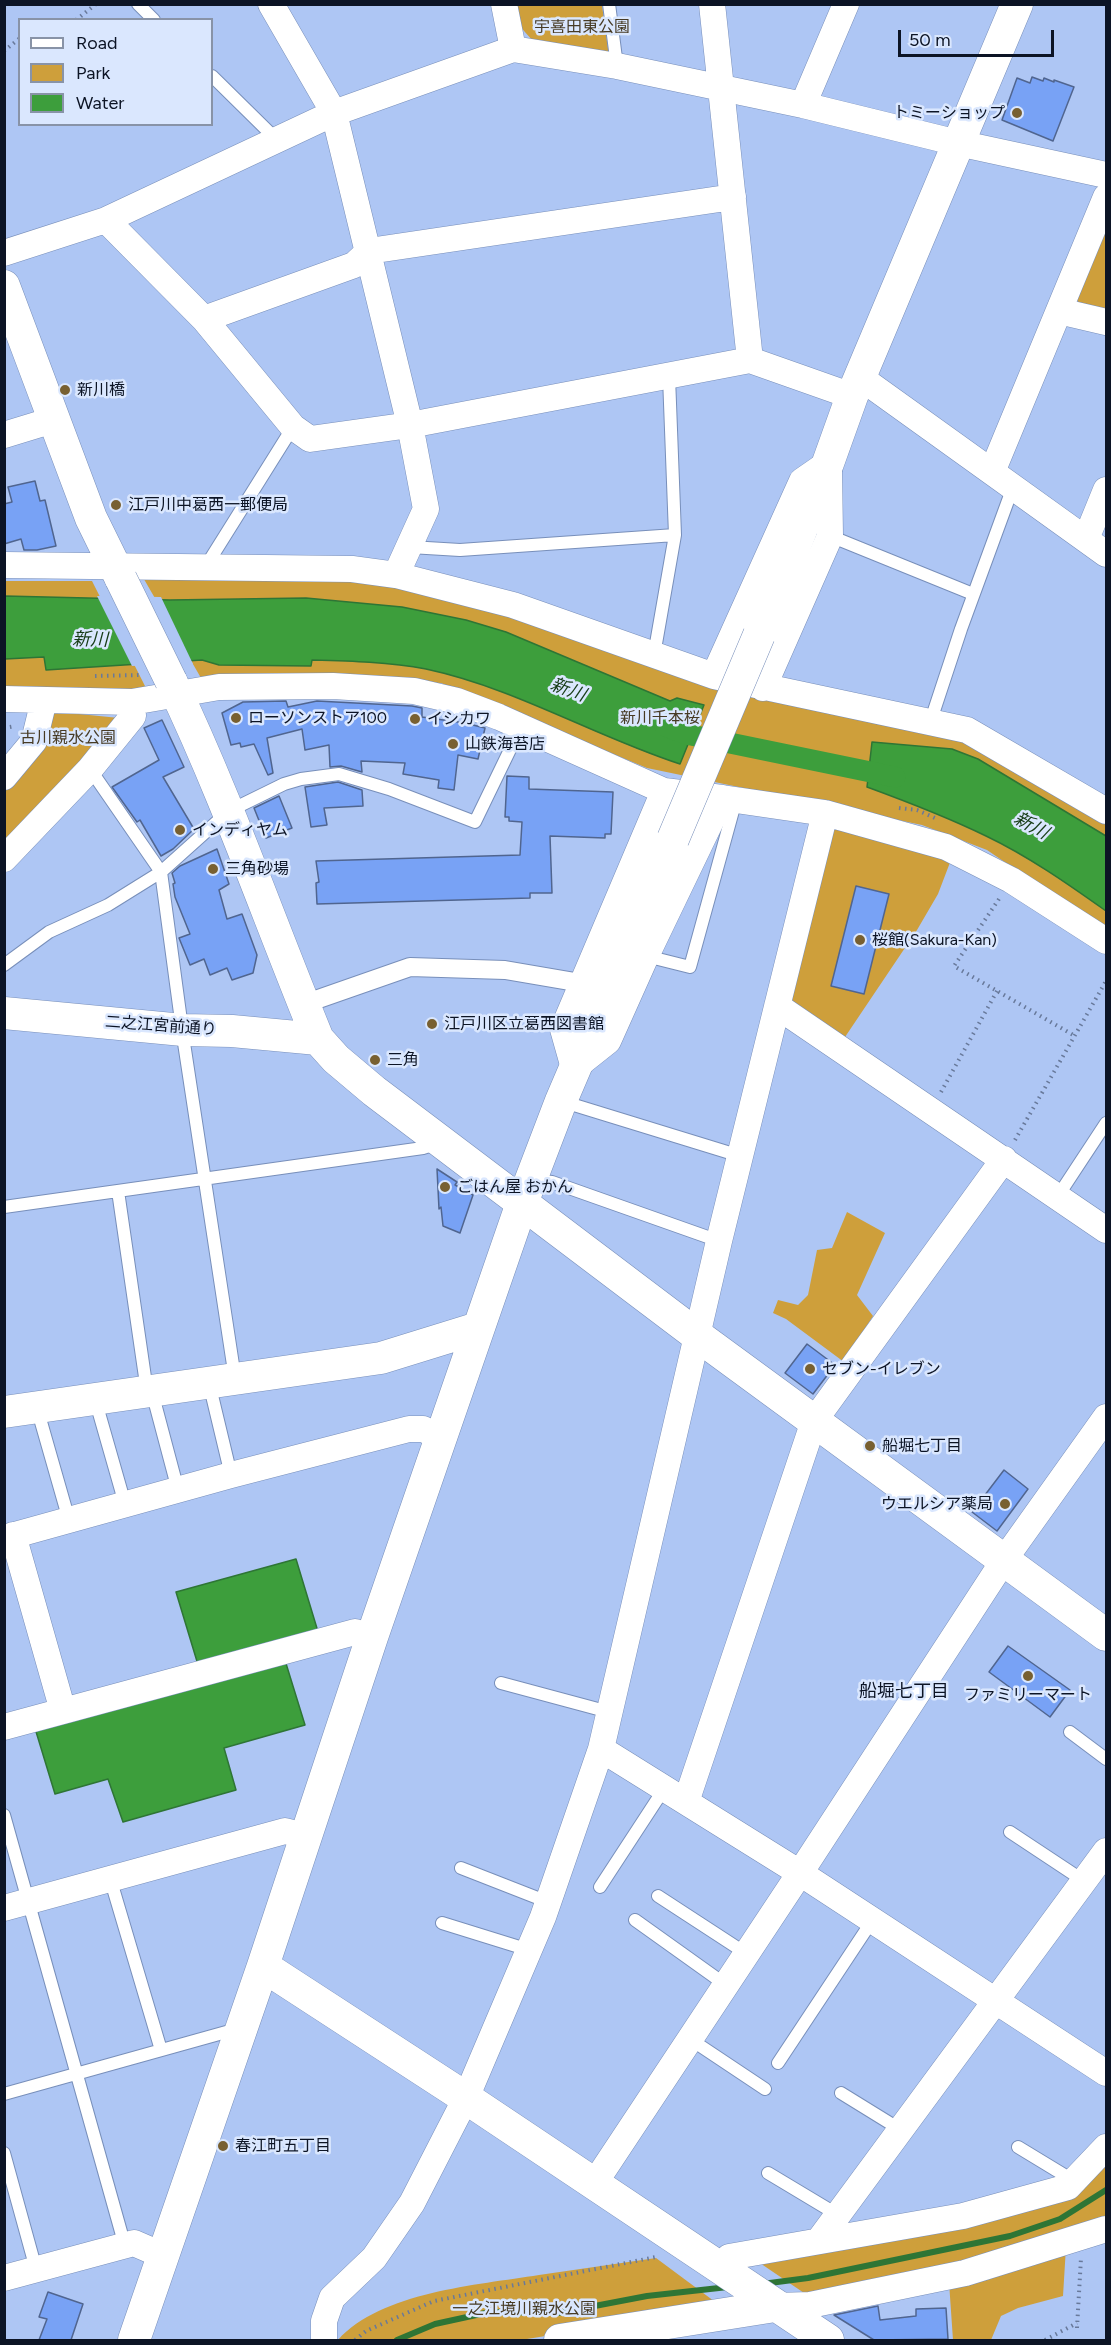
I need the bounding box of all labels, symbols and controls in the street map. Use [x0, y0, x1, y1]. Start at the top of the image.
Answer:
park label: 宇喜田東公園 [534, 17, 630, 37]
legend [18, 18, 213, 126]
scale bar [901, 18, 1057, 56]
text: 50 m [909, 29, 951, 51]
text: Road [76, 32, 117, 54]
text: Park [76, 62, 110, 84]
text: Water [76, 92, 124, 114]
place label: トミーショップ [893, 103, 1005, 123]
marker: トミーショップ [1010, 106, 1024, 120]
place label: 新川橋 [77, 380, 125, 400]
marker: 新川橋 [58, 383, 72, 397]
place label: 江戸川中葛西一郵便局 [128, 495, 288, 515]
marker: 江戸川中葛西一郵便局 [109, 498, 123, 512]
water label: 新川 [72, 629, 108, 651]
water label: 新川 [547, 674, 589, 706]
place label: ローソンストア100 [248, 708, 387, 728]
park label: 新川千本桜 [620, 708, 700, 728]
place label: イシカワ [427, 709, 491, 729]
marker: ローソンストア100 [229, 711, 243, 725]
marker: イシカワ [408, 712, 422, 726]
park label: 古川親水公園 [20, 728, 116, 748]
place label: 山鉄海苔店 [465, 734, 545, 754]
marker: 山鉄海苔店 [446, 737, 460, 751]
water label: 新川 [1010, 808, 1052, 844]
place label: インディヤム [192, 820, 288, 840]
marker: インディヤム [173, 823, 187, 837]
place label: 三角砂場 [225, 859, 289, 879]
marker: 三角砂場 [206, 862, 220, 876]
place label: 桜館(Sakura-Kan) [872, 930, 997, 950]
marker: 桜館(Sakura-Kan) [853, 933, 867, 947]
street label: 二之江宮前通り [104, 1013, 218, 1039]
place label: 江戸川区立葛西図書館 [444, 1014, 604, 1034]
marker: 江戸川区立葛西図書館 [425, 1017, 439, 1031]
place label: 三角 [387, 1050, 419, 1070]
marker: 三角 [368, 1053, 382, 1067]
place label: ごはん屋 おかん [457, 1177, 573, 1197]
marker: ごはん屋 おかん [438, 1180, 452, 1194]
place label: セブン-イレブン [822, 1359, 941, 1379]
marker: セブン-イレブン [803, 1362, 817, 1376]
place label: 船堀七丁目 [882, 1436, 962, 1456]
marker: 船堀七丁目 [863, 1439, 877, 1453]
place label: ウエルシア薬局 [881, 1494, 993, 1514]
marker: ウエルシア薬局 [998, 1497, 1012, 1511]
marker: ファミリーマート [1021, 1669, 1035, 1683]
district label: 船堀七丁目 [859, 1681, 949, 1703]
place label: ファミリーマート [964, 1685, 1092, 1705]
place label: 春江町五丁目 [235, 2136, 331, 2156]
marker: 春江町五丁目 [216, 2139, 230, 2153]
park label: 一之江境川親水公園 [452, 2299, 596, 2319]

